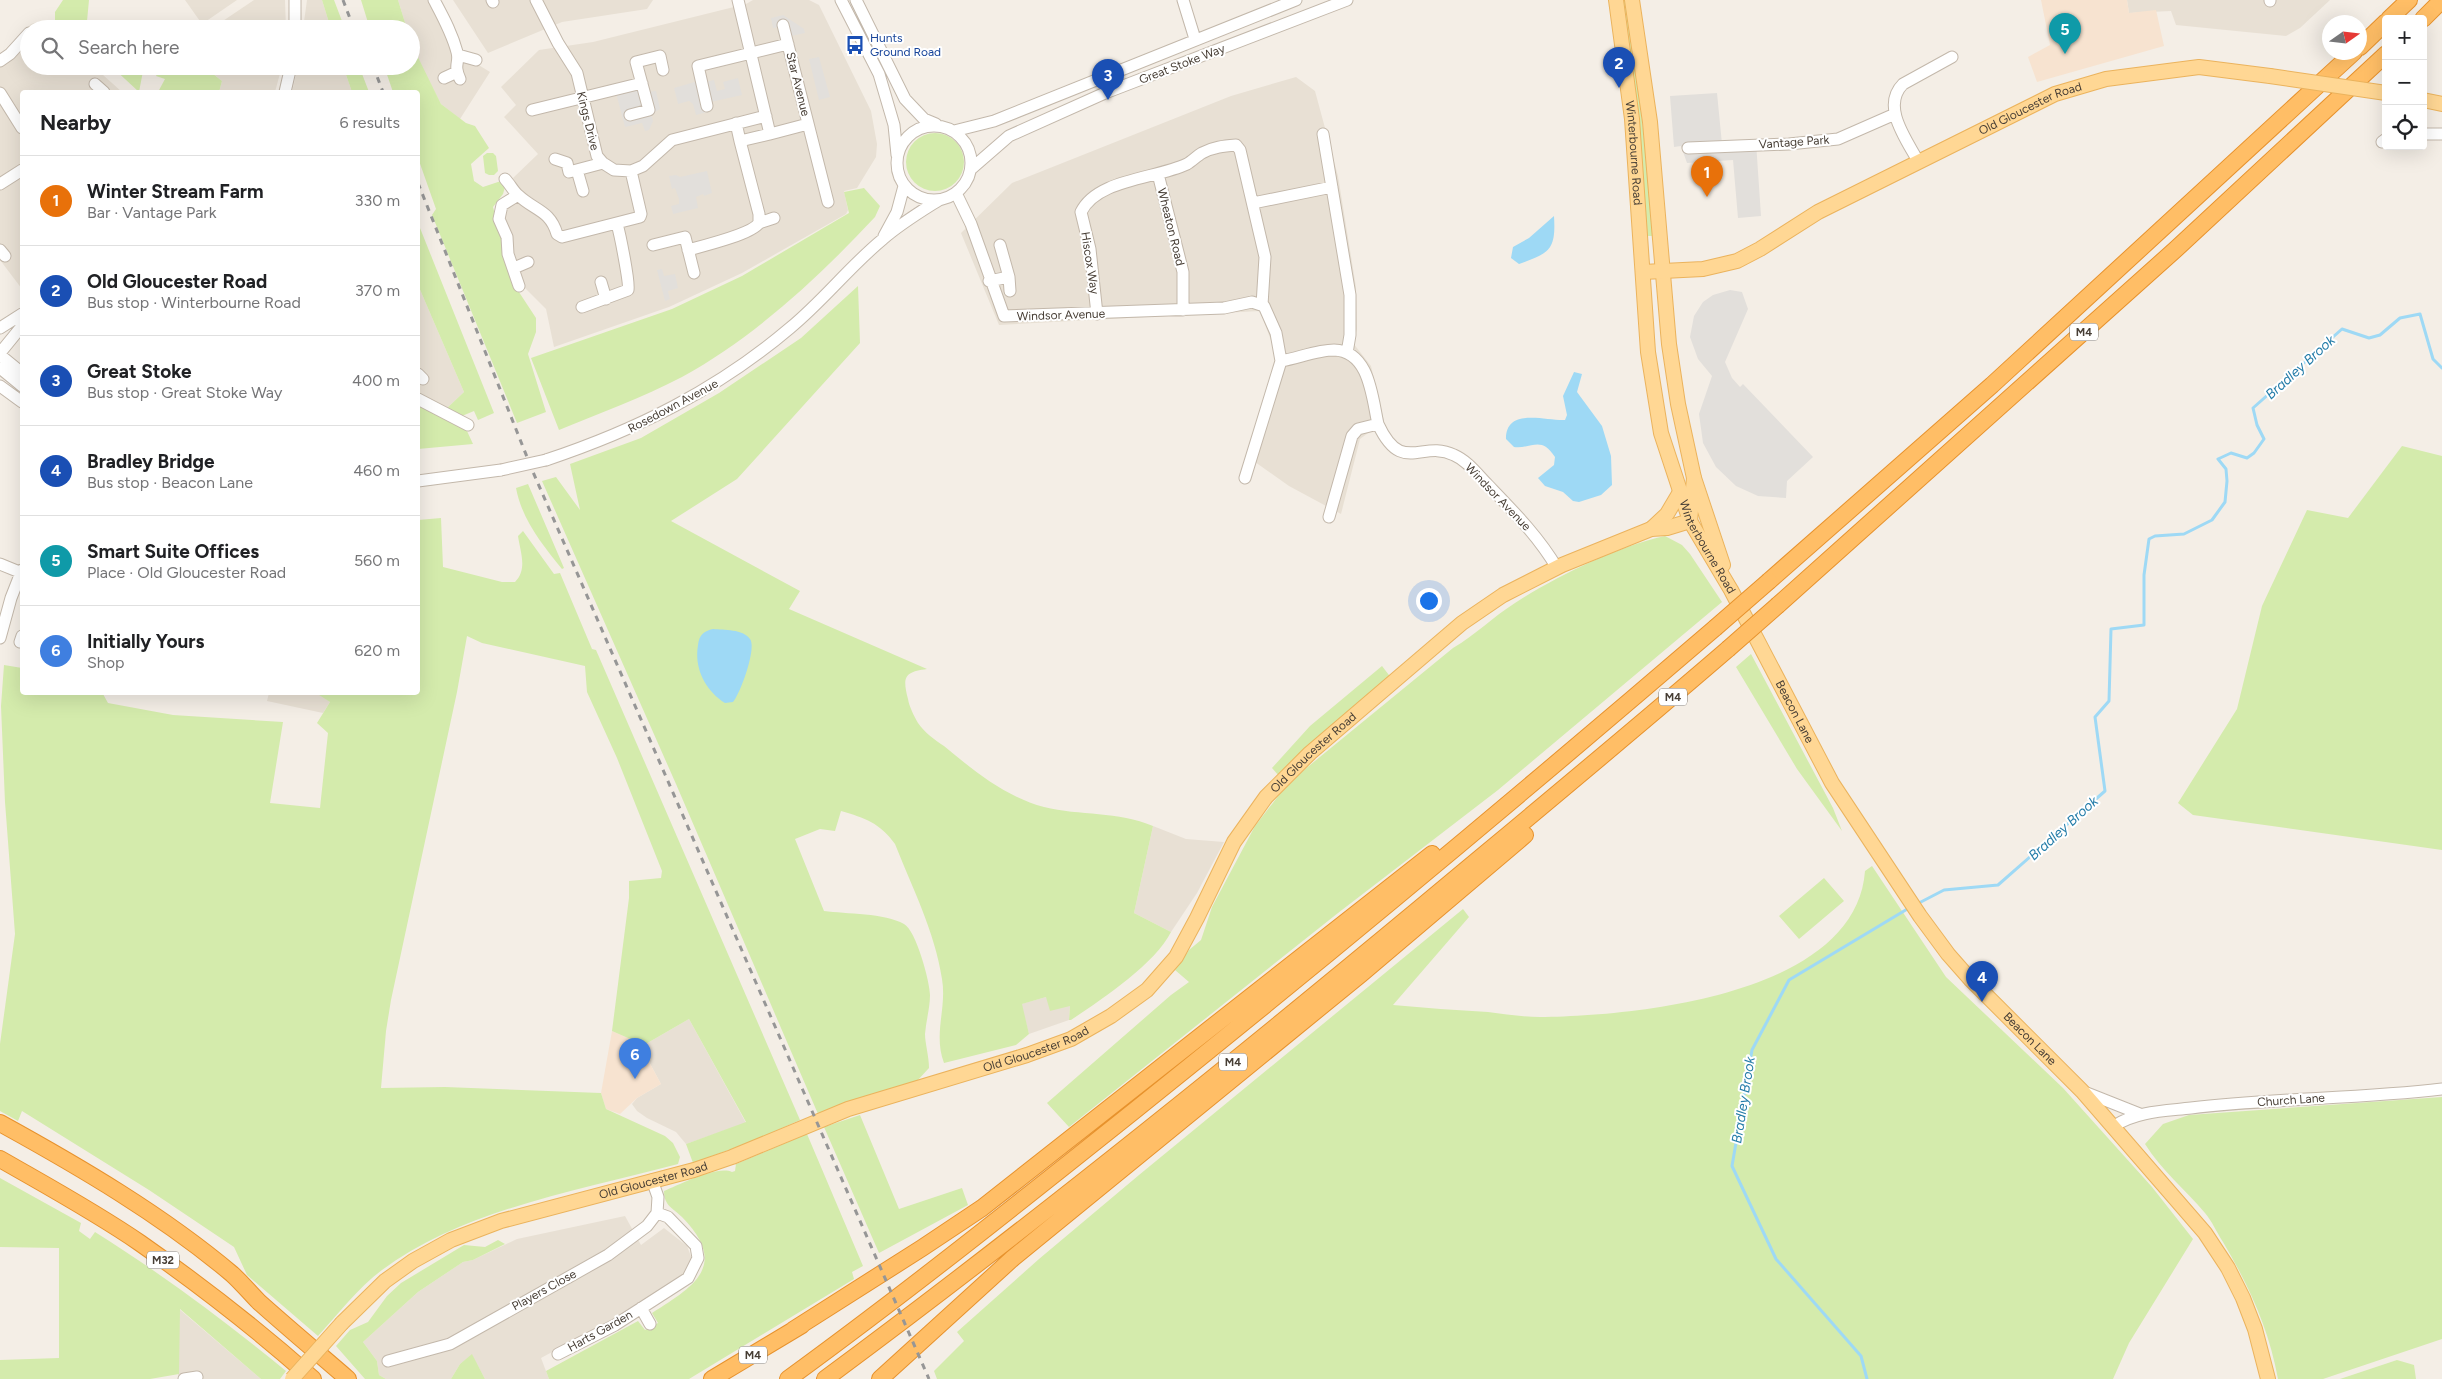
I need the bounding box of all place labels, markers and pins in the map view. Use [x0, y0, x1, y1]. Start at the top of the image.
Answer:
pin: 5 [2049, 13, 2081, 54]
place label: Hunts Ground Road [870, 31, 941, 59]
bus stop icon: Hunts Ground Road [844, 34, 866, 56]
pin: 2 [1603, 47, 1635, 88]
pin: 3 [1092, 59, 1124, 100]
pin: 1 [1691, 156, 1723, 197]
pin: 4 [1966, 961, 1998, 1002]
pin: 6 [619, 1038, 651, 1079]

